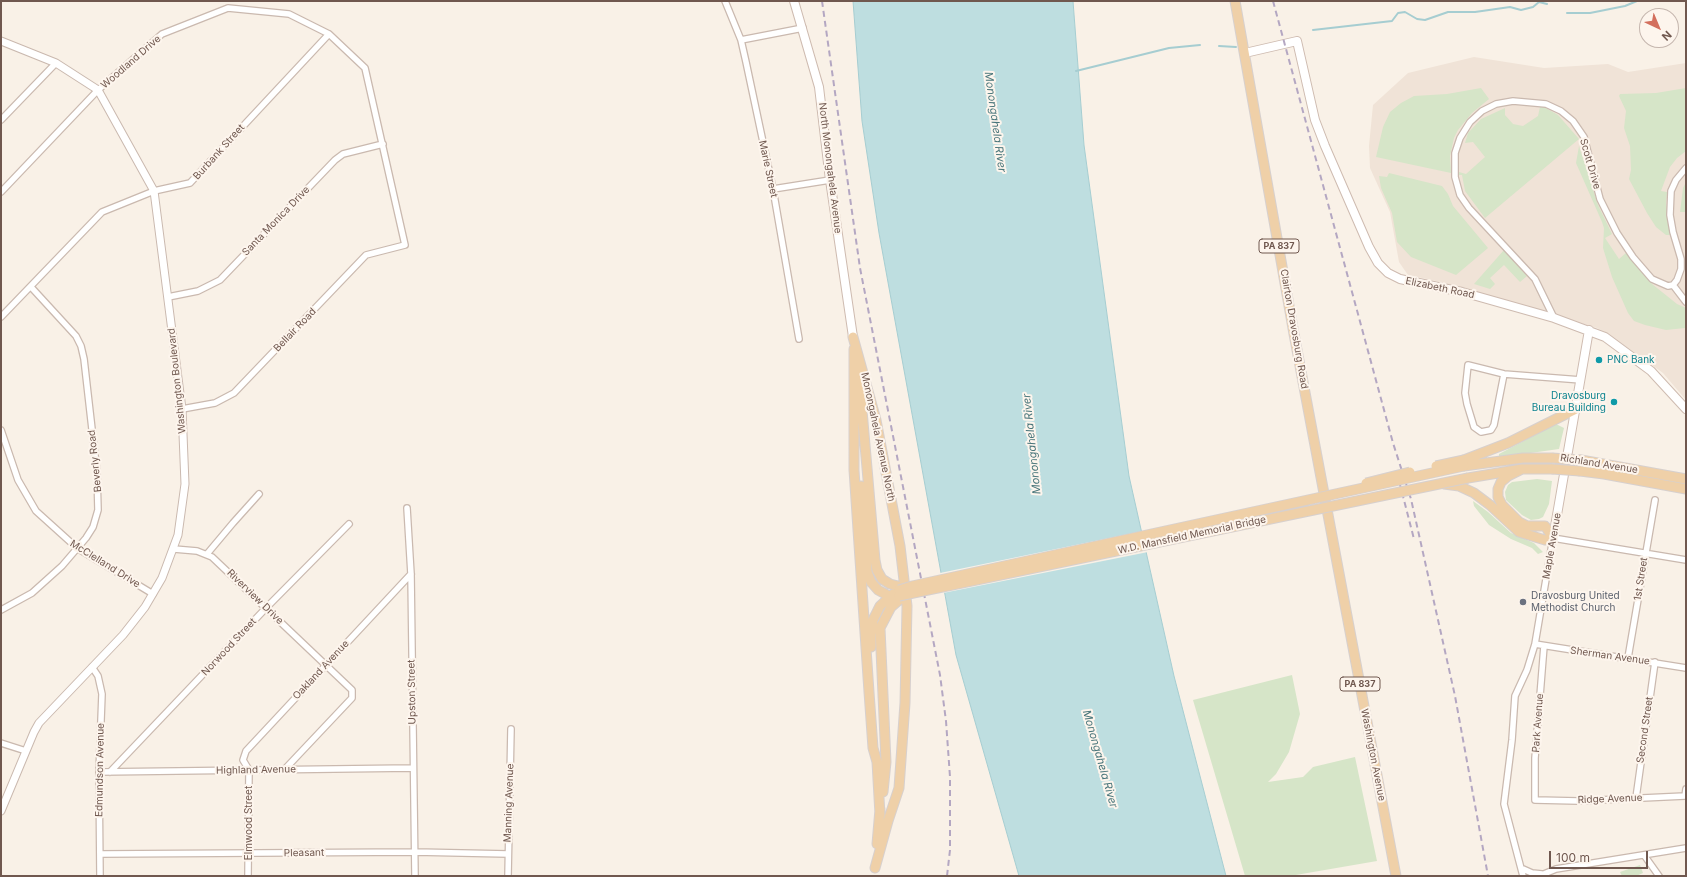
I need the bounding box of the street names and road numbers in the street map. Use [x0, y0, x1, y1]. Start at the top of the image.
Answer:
street label: Woodland Drive [99, 33, 163, 91]
street label: North Monongahela Avenue [816, 102, 844, 234]
street label: Burbank Street [191, 122, 247, 182]
street label: Scott Drive [1577, 137, 1603, 191]
street label: Marie Street [756, 139, 780, 199]
street label: Santa Monica Drive [240, 184, 312, 258]
road number: PA 837 [1259, 239, 1299, 253]
street label: Clairton Dravosburg Road [1278, 268, 1310, 390]
street label: Elizabeth Road [1404, 275, 1476, 301]
street label: Bellair Road [271, 306, 319, 354]
street label: Washington Boulevard [165, 328, 189, 434]
street label: Monongahela Avenue North [858, 371, 898, 503]
street label: Beverly Road [86, 429, 104, 493]
street label: Richland Avenue [1559, 452, 1639, 476]
street label: Maple Avenue [1540, 512, 1564, 580]
street label: W.D. Mansfield Memorial Bridge [1117, 513, 1267, 557]
street label: McClelland Drive [68, 538, 142, 590]
street label: 1st Street [1632, 557, 1650, 601]
street label: Riverview Drive [224, 567, 286, 627]
street label: Norwood Street [199, 616, 259, 678]
street label: Oakland Avenue [290, 638, 352, 702]
street label: Sherman Avenue [1569, 644, 1651, 668]
street label: Upston Street [405, 659, 419, 725]
road number: PA 837 [1340, 677, 1380, 691]
street label: Park Avenue [1530, 693, 1546, 753]
street label: Second Street [1634, 696, 1656, 764]
street label: Washington Avenue [1358, 708, 1388, 802]
street label: Edmundson Avenue [93, 723, 107, 817]
street label: Highland Avenue [216, 763, 296, 777]
street label: Manning Avenue [502, 763, 516, 843]
street label: Elmwood Street [243, 786, 255, 860]
street label: Ridge Avenue [1577, 792, 1643, 806]
street label: Pleasant [284, 847, 324, 859]

